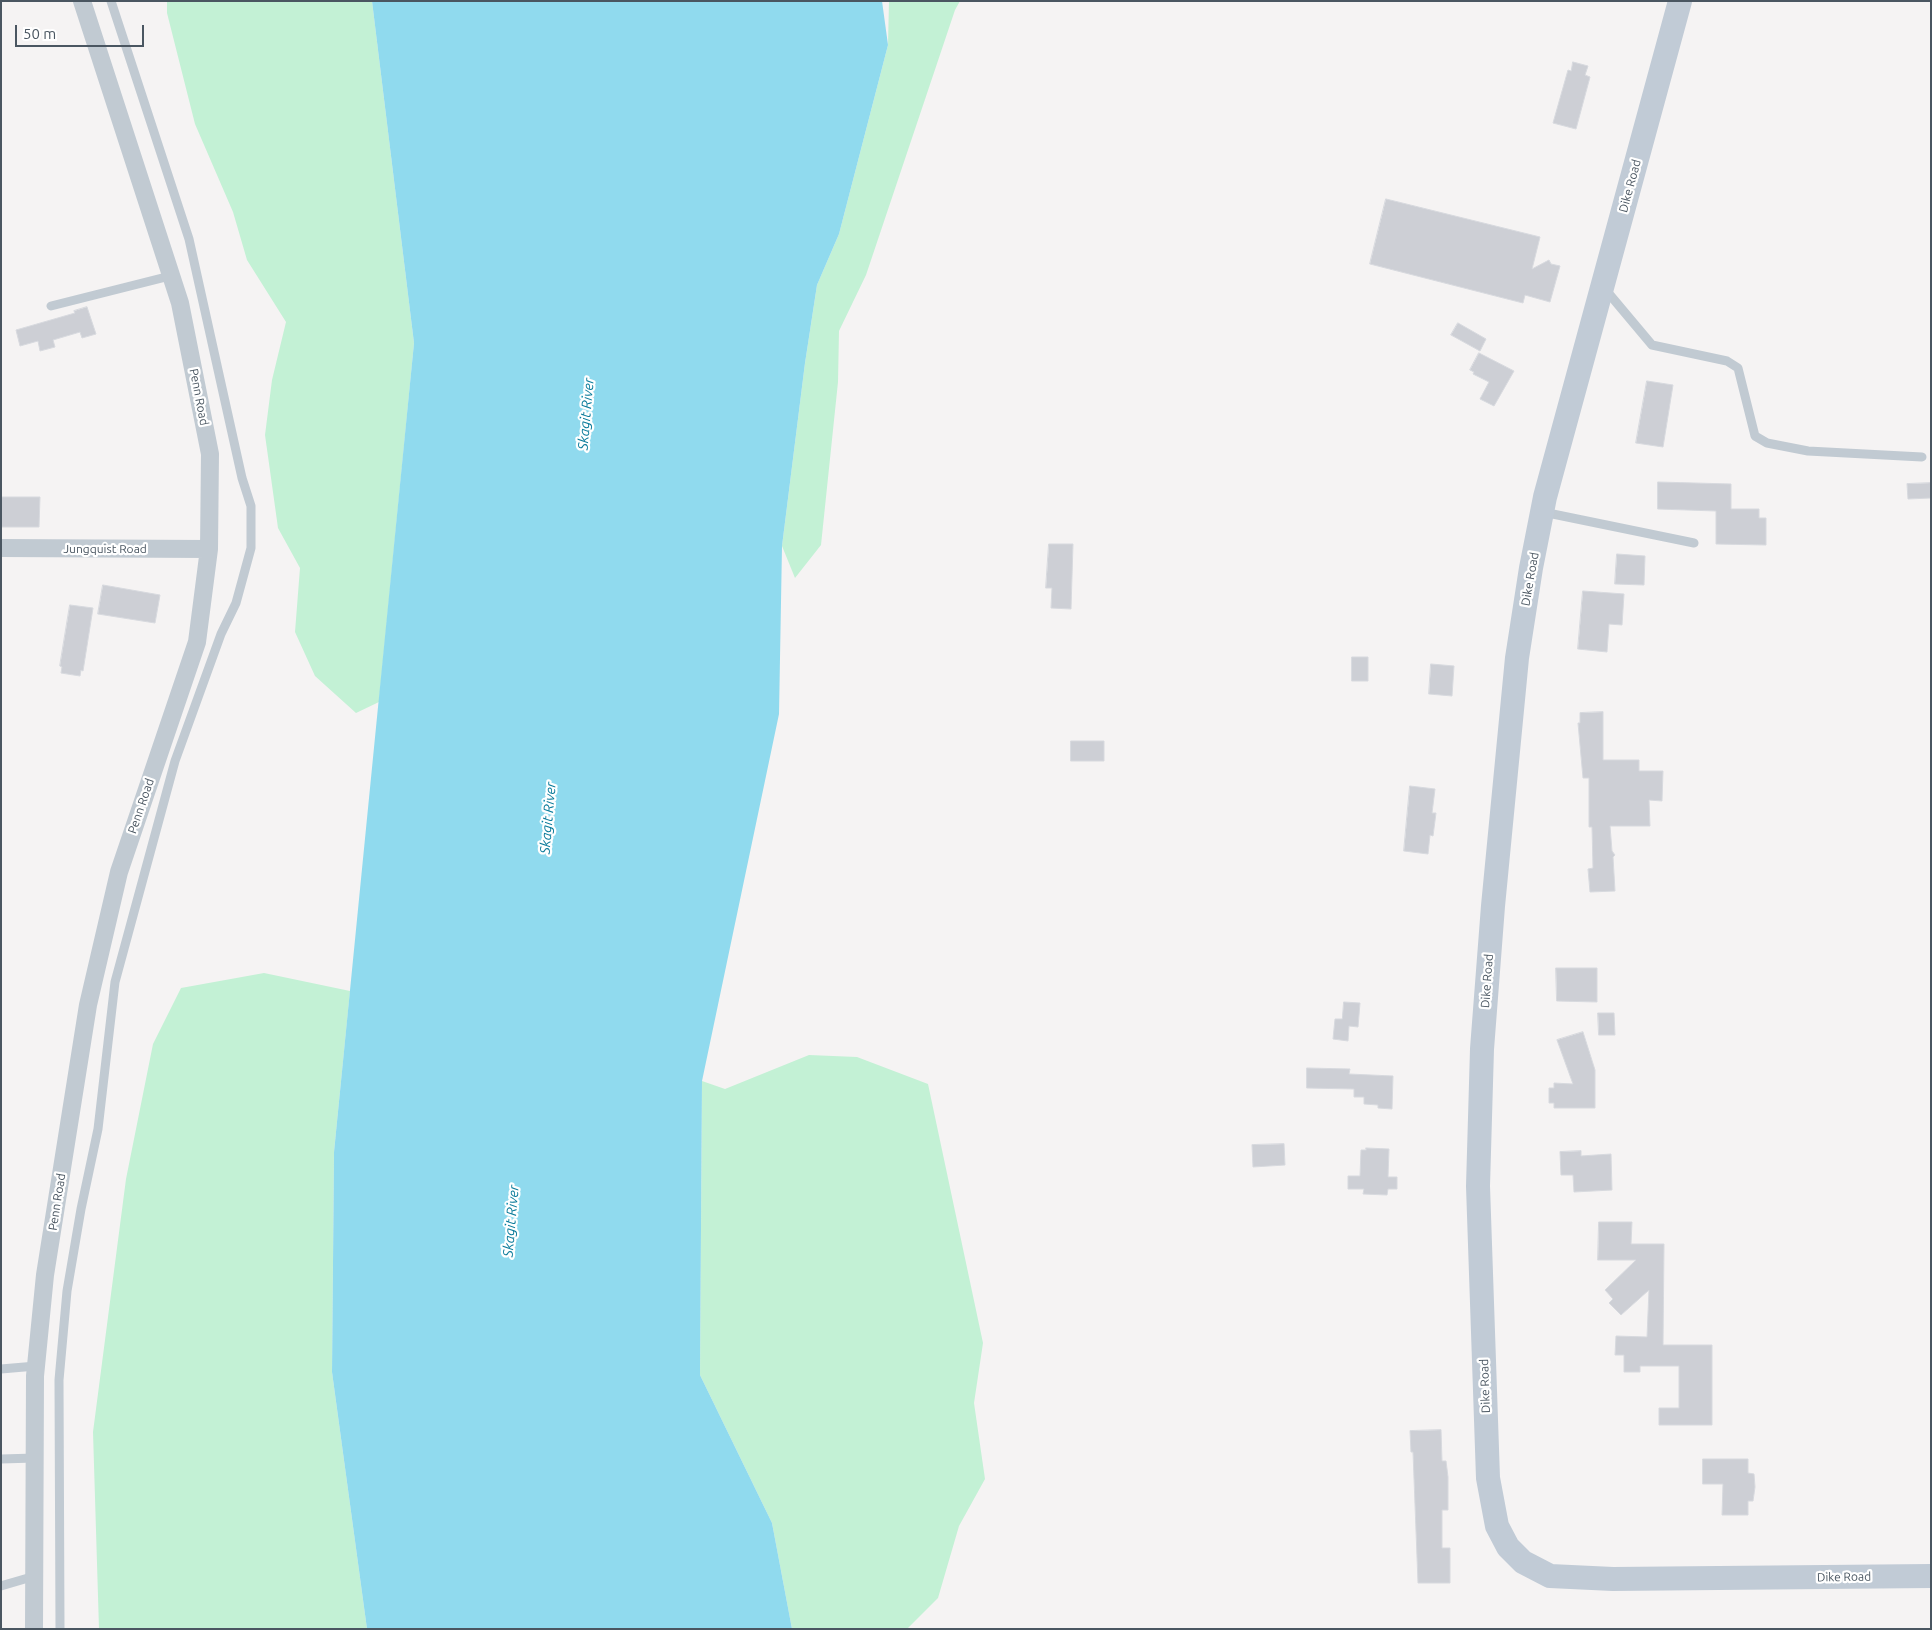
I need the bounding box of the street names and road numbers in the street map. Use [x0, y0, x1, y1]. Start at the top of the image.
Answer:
street label: Dike Road [1616, 158, 1644, 214]
street label: Penn Road [186, 367, 212, 427]
street label: Jungquist Road [63, 542, 147, 556]
street label: Dike Road [1518, 551, 1542, 607]
street label: Penn Road [125, 776, 157, 836]
street label: Dike Road [1478, 953, 1496, 1009]
street label: Penn Road [45, 1172, 69, 1232]
street label: Dike Road [1477, 1359, 1493, 1413]
street label: Dike Road [1817, 1569, 1871, 1585]

